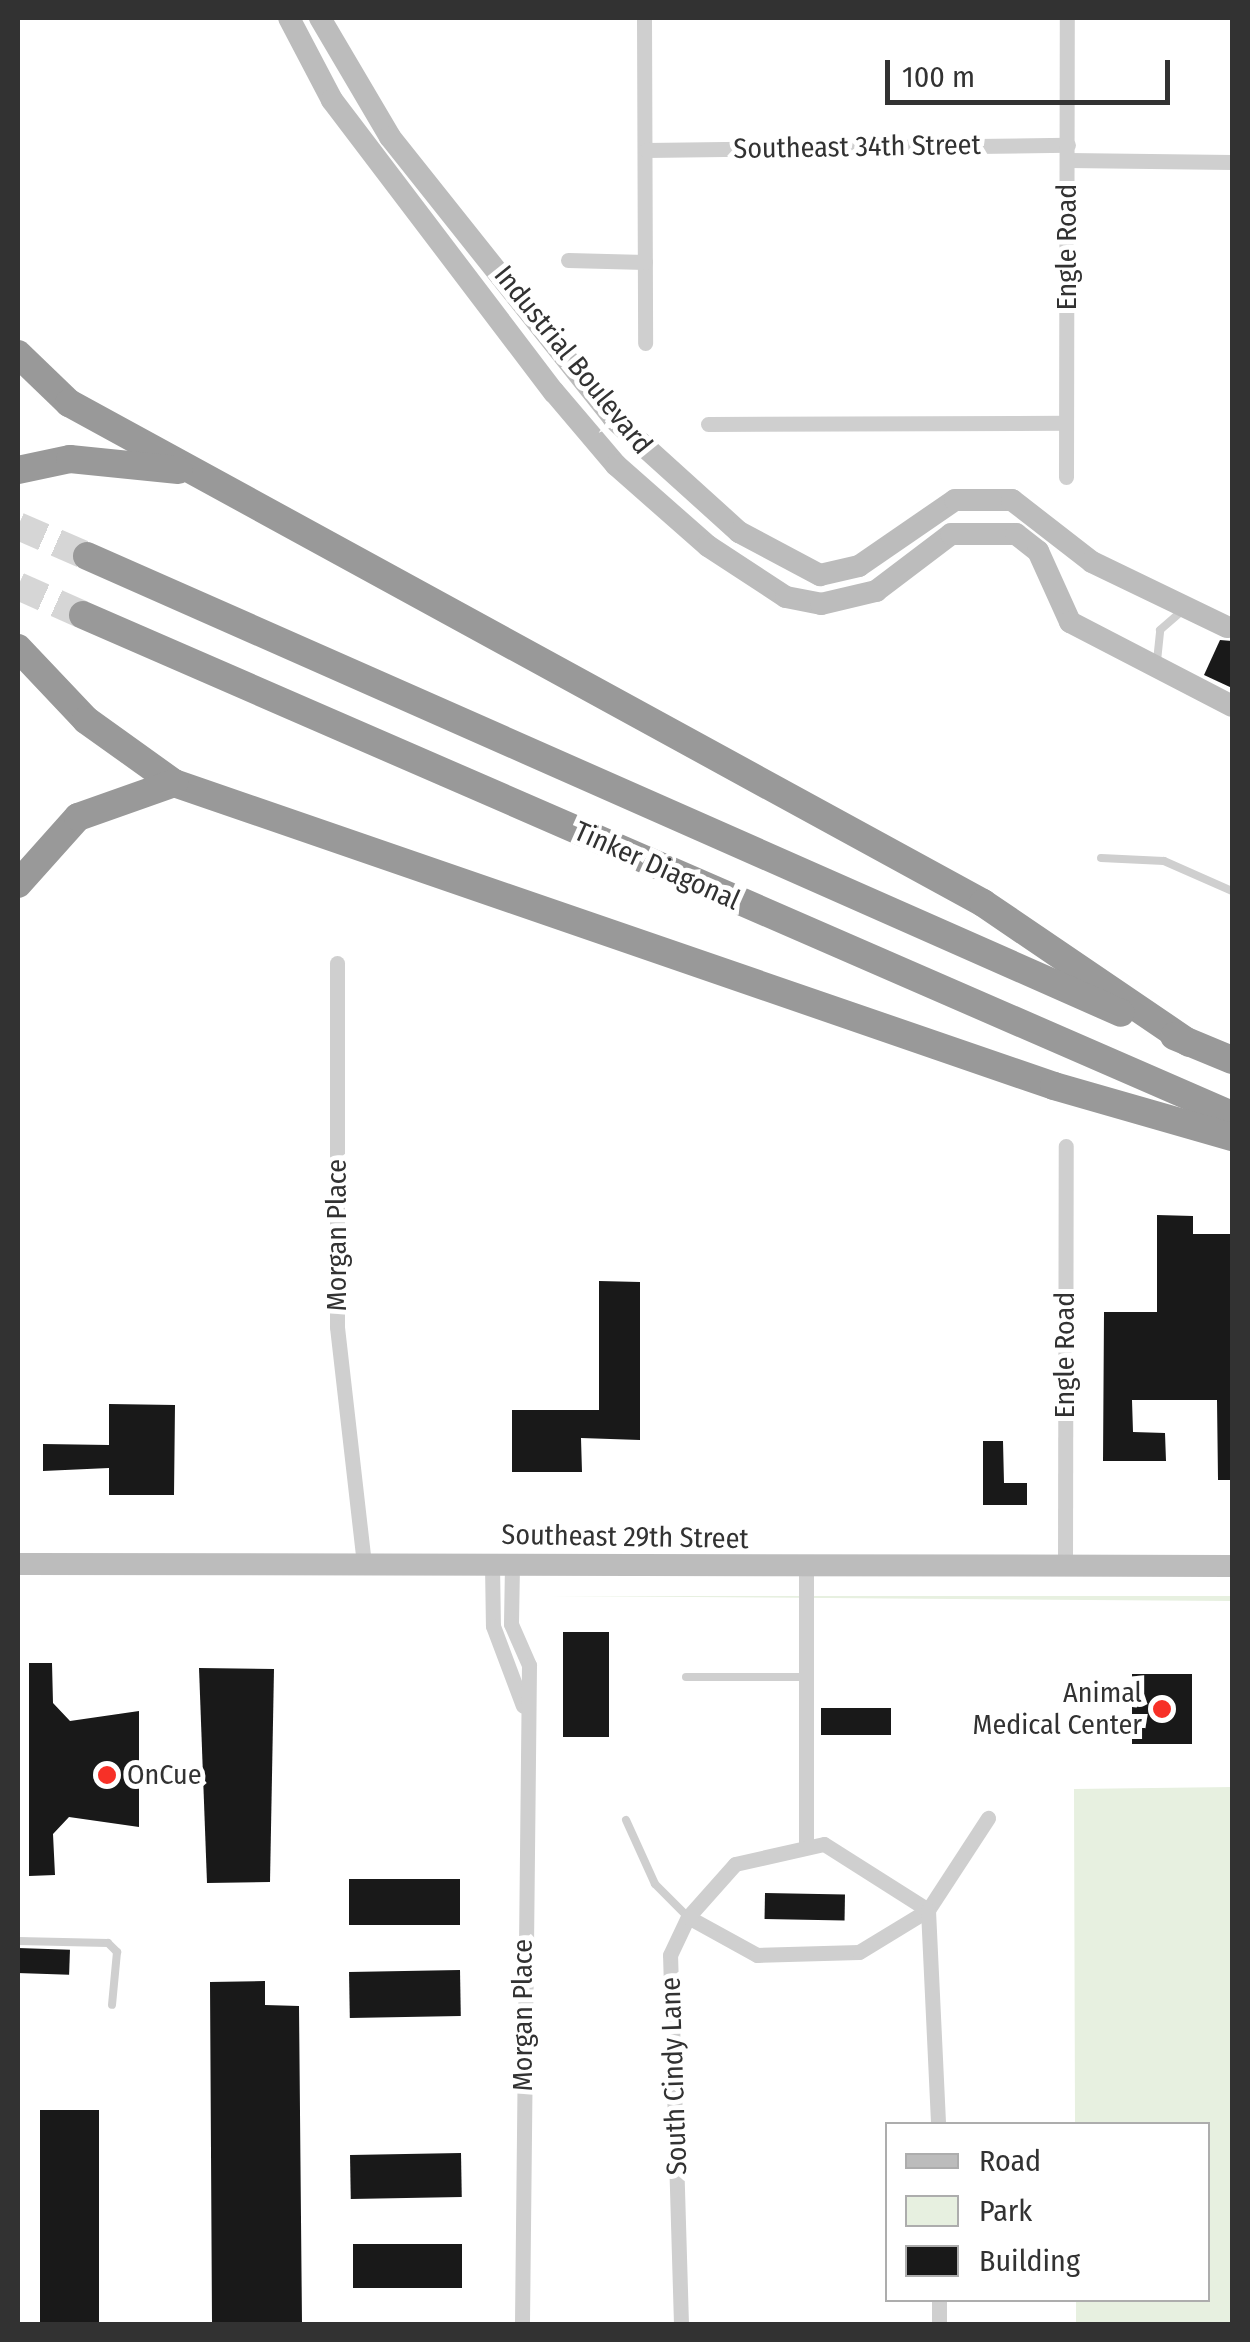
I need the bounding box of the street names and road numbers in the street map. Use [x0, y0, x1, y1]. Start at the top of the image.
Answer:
street label: Southeast 34th Street [733, 128, 981, 166]
street label: Engle Road [1050, 184, 1084, 310]
street label: Industrial Boulevard [487, 259, 659, 461]
street label: Tinker Diagonal [569, 815, 745, 917]
street label: Morgan Place [320, 1159, 354, 1311]
street label: Engle Road [1048, 1292, 1082, 1418]
street label: Southeast 29th Street [501, 1518, 749, 1556]
street label: Morgan Place [506, 1939, 540, 2091]
street label: South Cindy Lane [654, 1976, 694, 2176]

